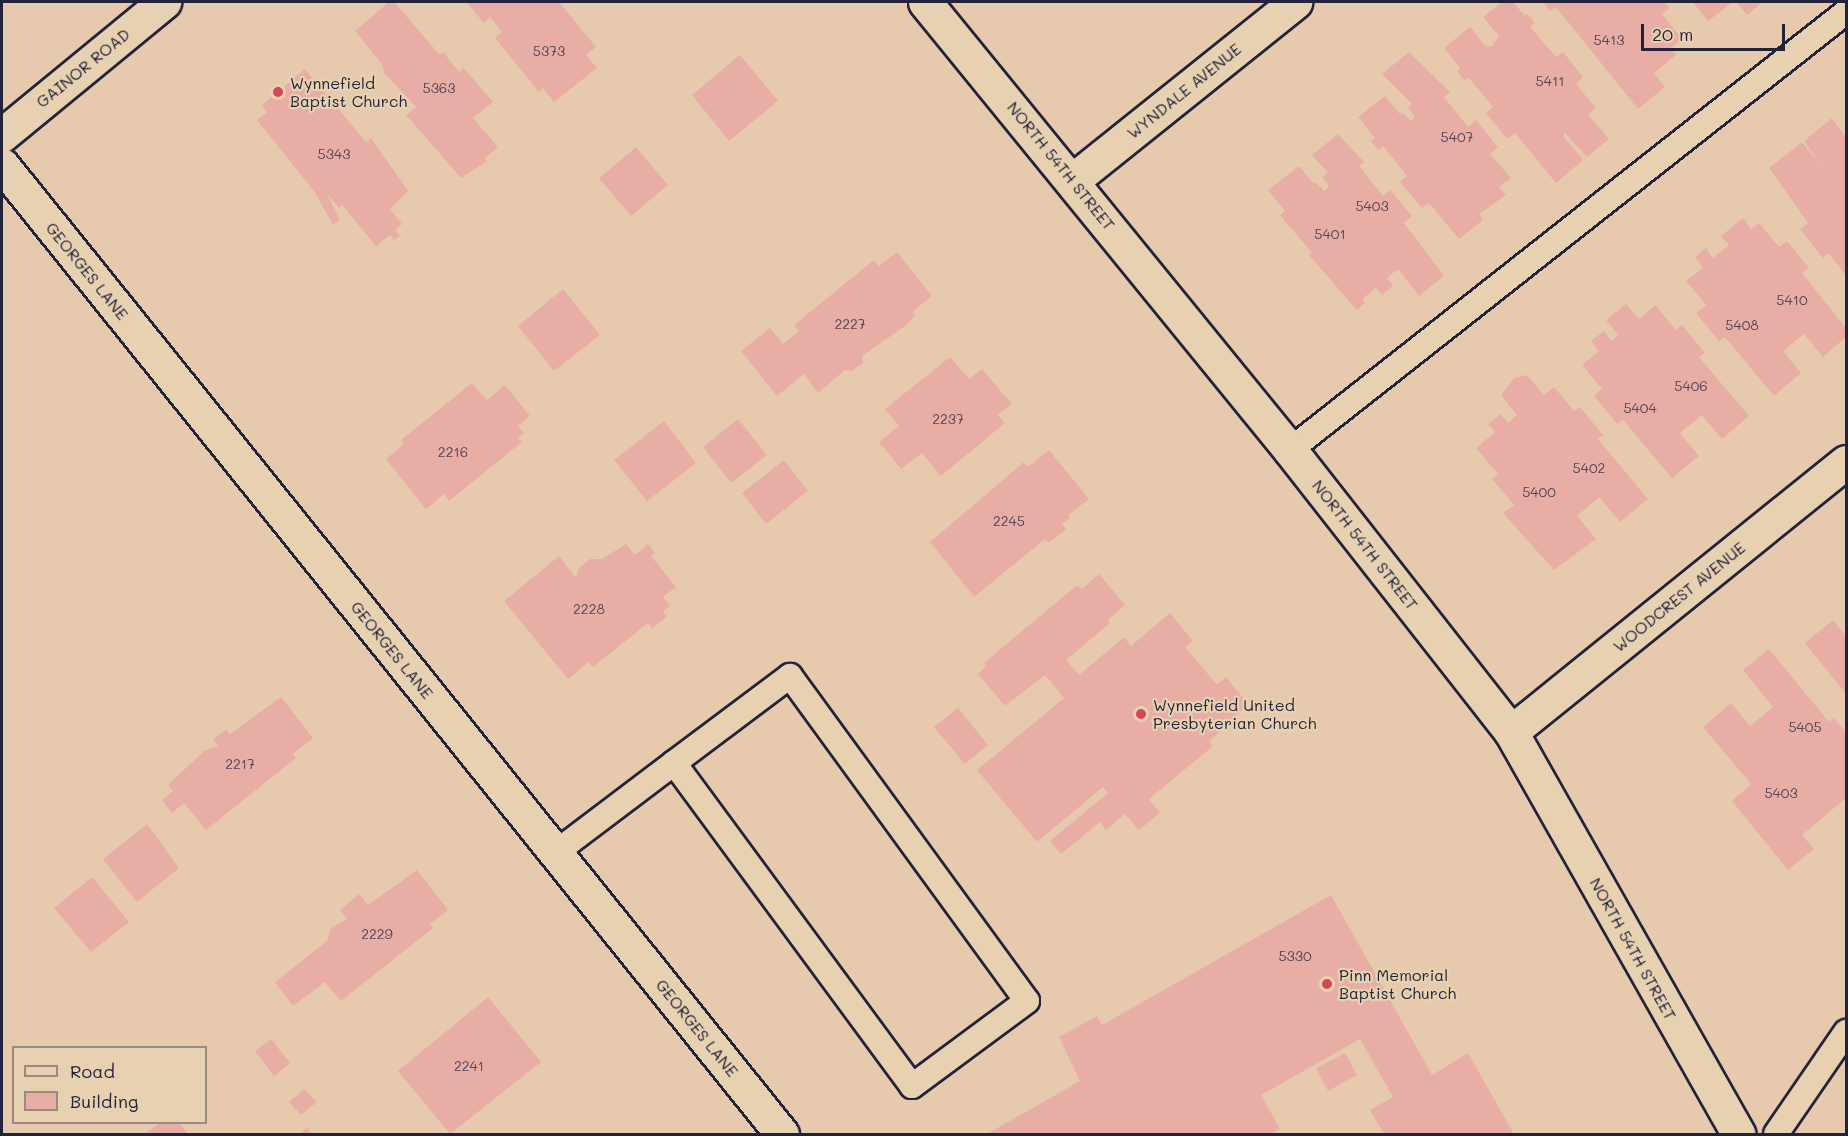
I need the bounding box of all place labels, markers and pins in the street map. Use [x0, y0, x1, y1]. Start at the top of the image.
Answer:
place label: Wynnefield Baptist Church [290, 73, 407, 111]
marker: Wynnefield Baptist Church [271, 85, 285, 99]
place label: Wynnefield United Presbyterian Church [1153, 695, 1317, 733]
marker: Wynnefield United Presbyterian Church [1134, 707, 1148, 721]
place label: Pinn Memorial Baptist Church [1339, 965, 1456, 1003]
marker: Pinn Memorial Baptist Church [1320, 977, 1334, 991]

